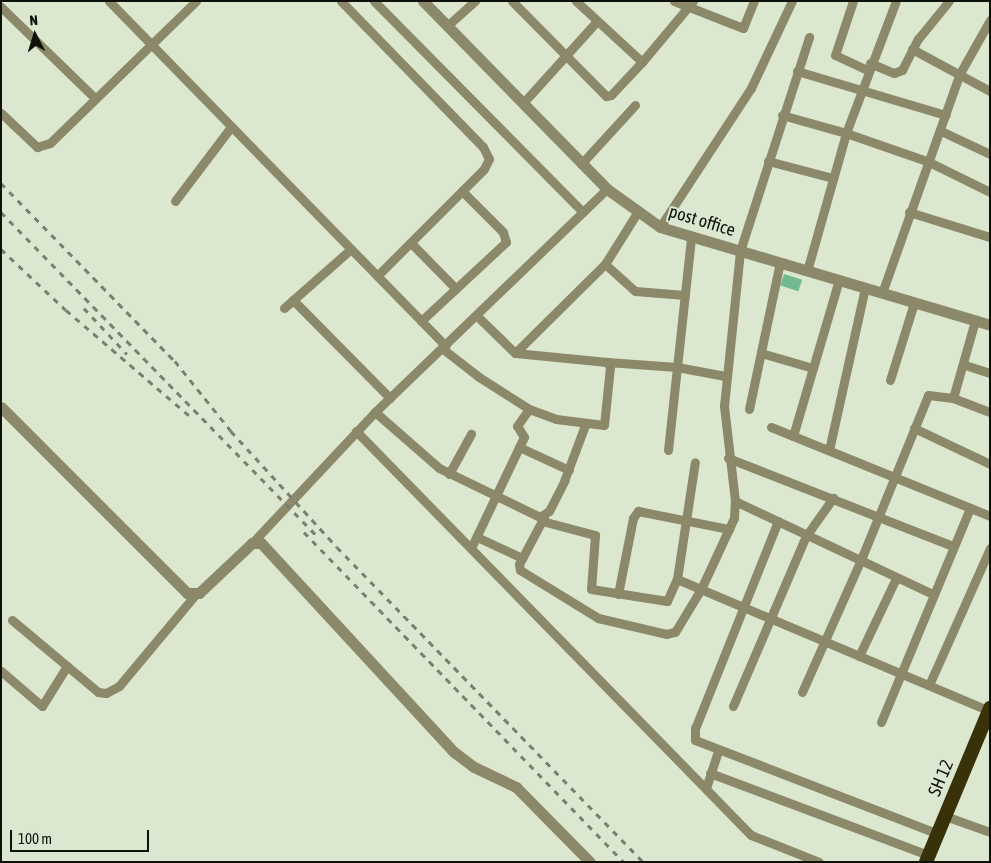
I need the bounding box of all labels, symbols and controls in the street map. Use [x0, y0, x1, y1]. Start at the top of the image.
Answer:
north arrow [10, 10, 60, 60]
text: N [29, 12, 38, 28]
street label: post office [666, 201, 738, 241]
street label: SH 12 [924, 757, 958, 799]
scale bar [12, 820, 151, 852]
text: 100 m [18, 830, 52, 847]

